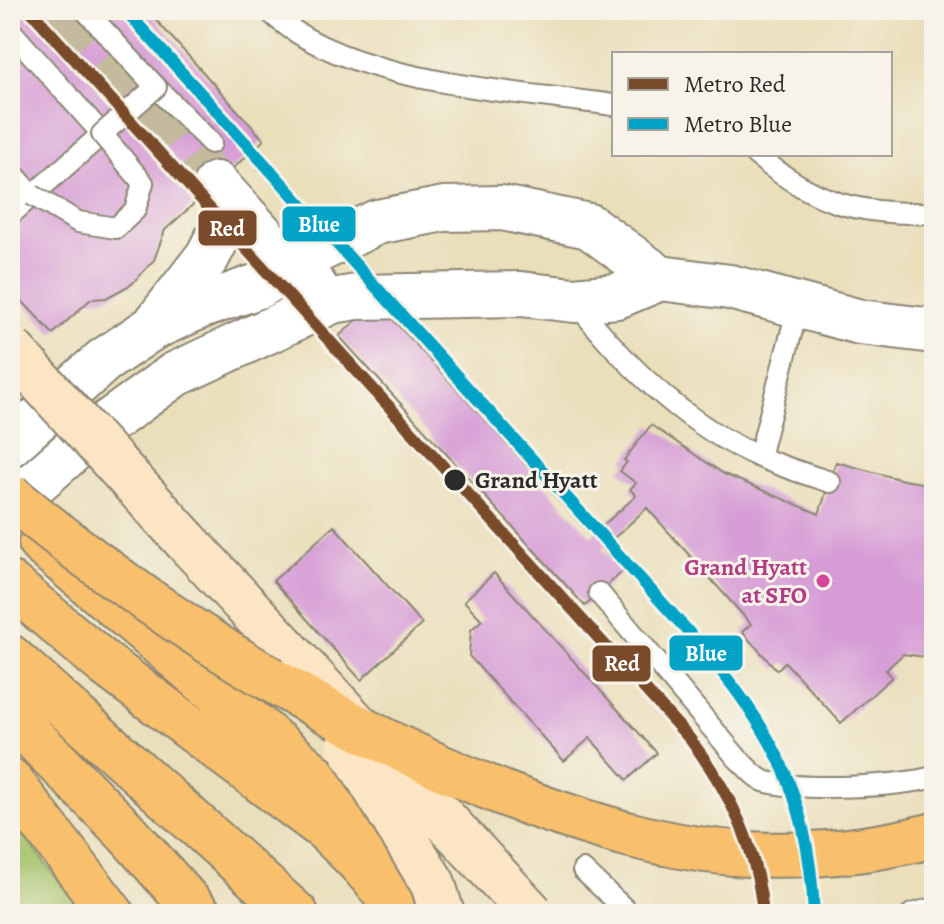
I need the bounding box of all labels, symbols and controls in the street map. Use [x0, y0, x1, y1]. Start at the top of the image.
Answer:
legend [612, 52, 892, 156]
text: Metro Red [684, 68, 786, 100]
text: Metro Blue [684, 108, 792, 140]
line badge: Blue [281, 205, 357, 243]
line badge: Red [197, 209, 258, 247]
text: Blue [298, 210, 340, 240]
text: Red [209, 214, 245, 244]
place label: Grand Hyatt [475, 464, 598, 496]
marker: Grand Hyatt [442, 467, 468, 493]
place label: Grand Hyatt at SFO [684, 551, 807, 611]
marker: Grand Hyatt at SFO [814, 572, 832, 590]
line badge: Blue [668, 634, 744, 672]
text: Blue [685, 639, 727, 669]
line badge: Red [591, 644, 652, 683]
text: Red [604, 649, 640, 679]

